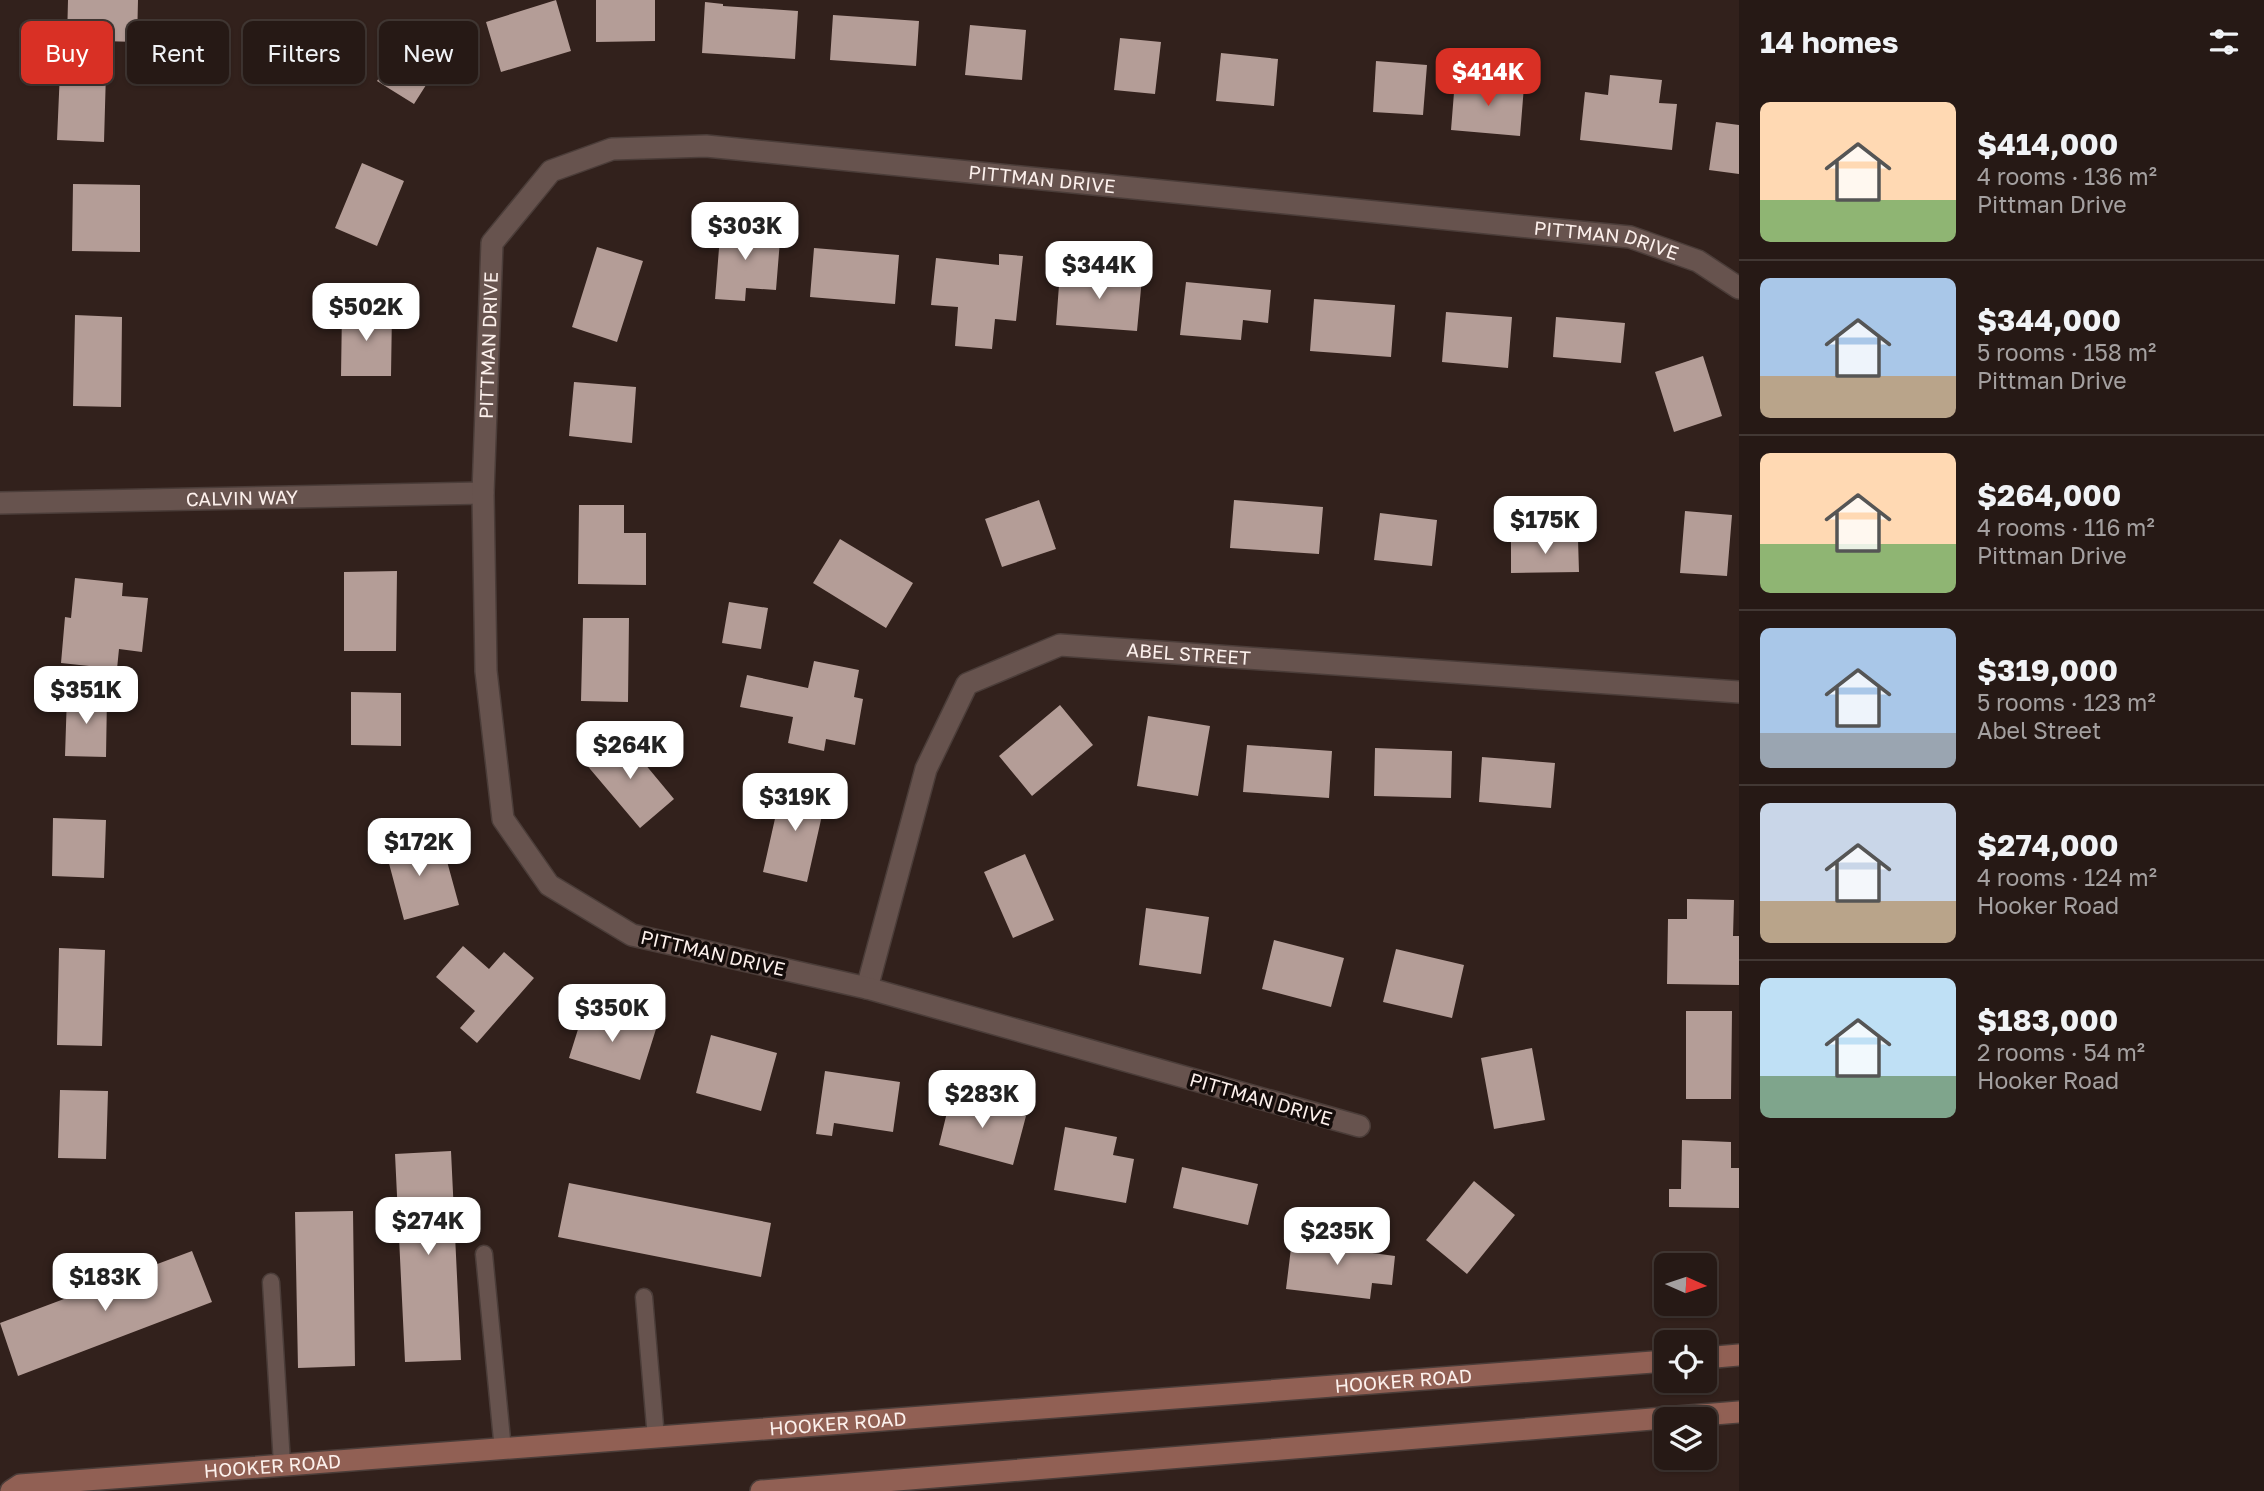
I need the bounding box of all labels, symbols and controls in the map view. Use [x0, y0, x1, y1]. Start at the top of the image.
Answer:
chip: Buy [21, 21, 113, 84]
chip: Rent [127, 21, 229, 84]
chip: Filters [243, 21, 365, 84]
chip: New [379, 21, 478, 84]
icon: filters [2205, 23, 2243, 61]
text: 14 homes [1760, 24, 1899, 60]
pin: $414K [1439, 48, 1537, 108]
text: $414K [1452, 57, 1524, 85]
text: $414,000 [1977, 126, 2118, 162]
icon: home [1816, 130, 1900, 214]
street label: PITTMAN DRIVE [967, 160, 1117, 197]
text: 4 rooms · 136 m² [1977, 162, 2157, 190]
text: Pittman Drive [1977, 190, 2127, 218]
pin: $303K [696, 202, 794, 262]
text: $303K [707, 211, 783, 239]
street label: PITTMAN DRIVE [1533, 216, 1682, 264]
pin: $344K [1050, 242, 1148, 301]
text: $344K [1062, 250, 1136, 278]
street label: PITTMAN DRIVE [474, 271, 502, 419]
pin: $502K [317, 284, 415, 343]
text: $502K [328, 292, 404, 320]
text: $344,000 [1977, 302, 2121, 338]
icon: home [1816, 306, 1900, 390]
text: 5 rooms · 158 m² [1977, 338, 2156, 366]
text: Pittman Drive [1977, 366, 2127, 394]
text: $264,000 [1977, 477, 2121, 513]
icon: home [1816, 481, 1900, 565]
street label: CALVIN WAY [186, 485, 298, 510]
pin: $175K [1496, 496, 1594, 556]
text: $175K [1510, 505, 1580, 533]
text: 4 rooms · 116 m² [1977, 513, 2155, 541]
text: Pittman Drive [1977, 541, 2127, 569]
street label: ABEL STREET [1126, 638, 1252, 669]
text: $319,000 [1977, 652, 2118, 688]
icon: home [1816, 656, 1900, 740]
pin: $351K [37, 666, 135, 726]
text: $351K [50, 675, 122, 703]
text: 5 rooms · 123 m² [1977, 688, 2156, 716]
text: Abel Street [1977, 716, 2101, 744]
pin: $264K [581, 722, 679, 781]
text: $264K [592, 730, 668, 758]
pin: $319K [746, 774, 844, 833]
text: $319K [759, 782, 831, 810]
pin: $172K [370, 818, 468, 878]
text: $172K [384, 827, 454, 855]
text: $274,000 [1977, 827, 2119, 863]
icon: home [1816, 831, 1900, 915]
text: 4 rooms · 124 m² [1977, 863, 2157, 891]
text: Hooker Road [1977, 891, 2119, 919]
street label: PITTMAN DRIVE [639, 925, 788, 980]
pin: $350K [563, 984, 661, 1044]
text: $350K [574, 993, 650, 1021]
text: $183,000 [1977, 1002, 2118, 1038]
icon: home [1816, 1006, 1900, 1090]
text: 2 rooms · 54 m² [1977, 1038, 2145, 1066]
text: Hooker Road [1977, 1066, 2119, 1094]
street label: PITTMAN DRIVE [1187, 1067, 1335, 1130]
pin: $283K [933, 1070, 1031, 1130]
text: $283K [945, 1079, 1019, 1107]
pin: $274K [379, 1198, 477, 1257]
text: $274K [391, 1206, 465, 1234]
pin: $235K [1288, 1208, 1386, 1267]
text: $235K [1300, 1216, 1374, 1244]
north arrow [1654, 1253, 1717, 1316]
map controls [1654, 1253, 1717, 1470]
pin: $183K [56, 1254, 154, 1313]
text: $183K [69, 1262, 141, 1290]
button: locate [1654, 1330, 1717, 1393]
street label: HOOKER ROAD [1334, 1364, 1473, 1397]
street label: HOOKER ROAD [768, 1406, 907, 1440]
button: layers [1654, 1407, 1717, 1470]
street label: HOOKER ROAD [203, 1449, 342, 1482]

